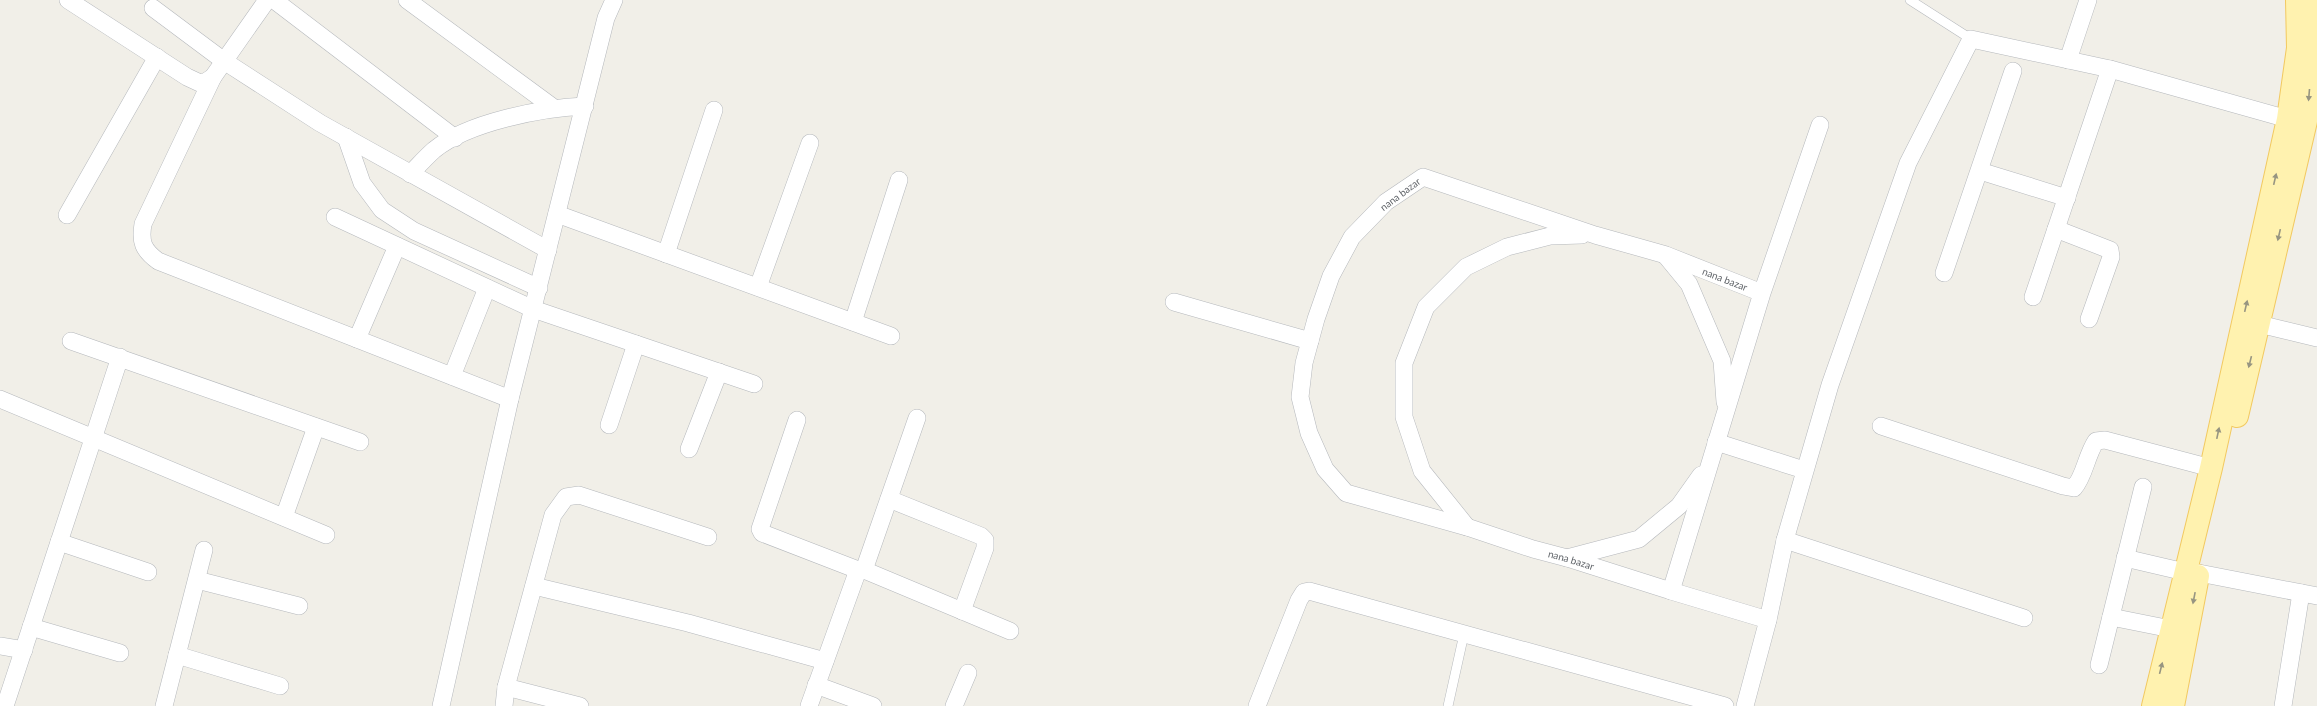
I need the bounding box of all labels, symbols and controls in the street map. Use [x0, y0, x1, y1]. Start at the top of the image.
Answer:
one-way arrow [2305, 89, 2312, 101]
one-way arrow [2272, 173, 2278, 185]
street label: nana bazar [1377, 175, 1423, 213]
one-way arrow [2276, 229, 2282, 242]
street label: nana bazar [1701, 265, 1750, 293]
one-way arrow [2244, 300, 2250, 312]
one-way arrow [2247, 356, 2253, 368]
one-way arrow [2216, 427, 2222, 439]
street label: nana bazar [1547, 547, 1596, 572]
one-way arrow [2191, 591, 2197, 604]
one-way arrow [2159, 662, 2165, 674]

